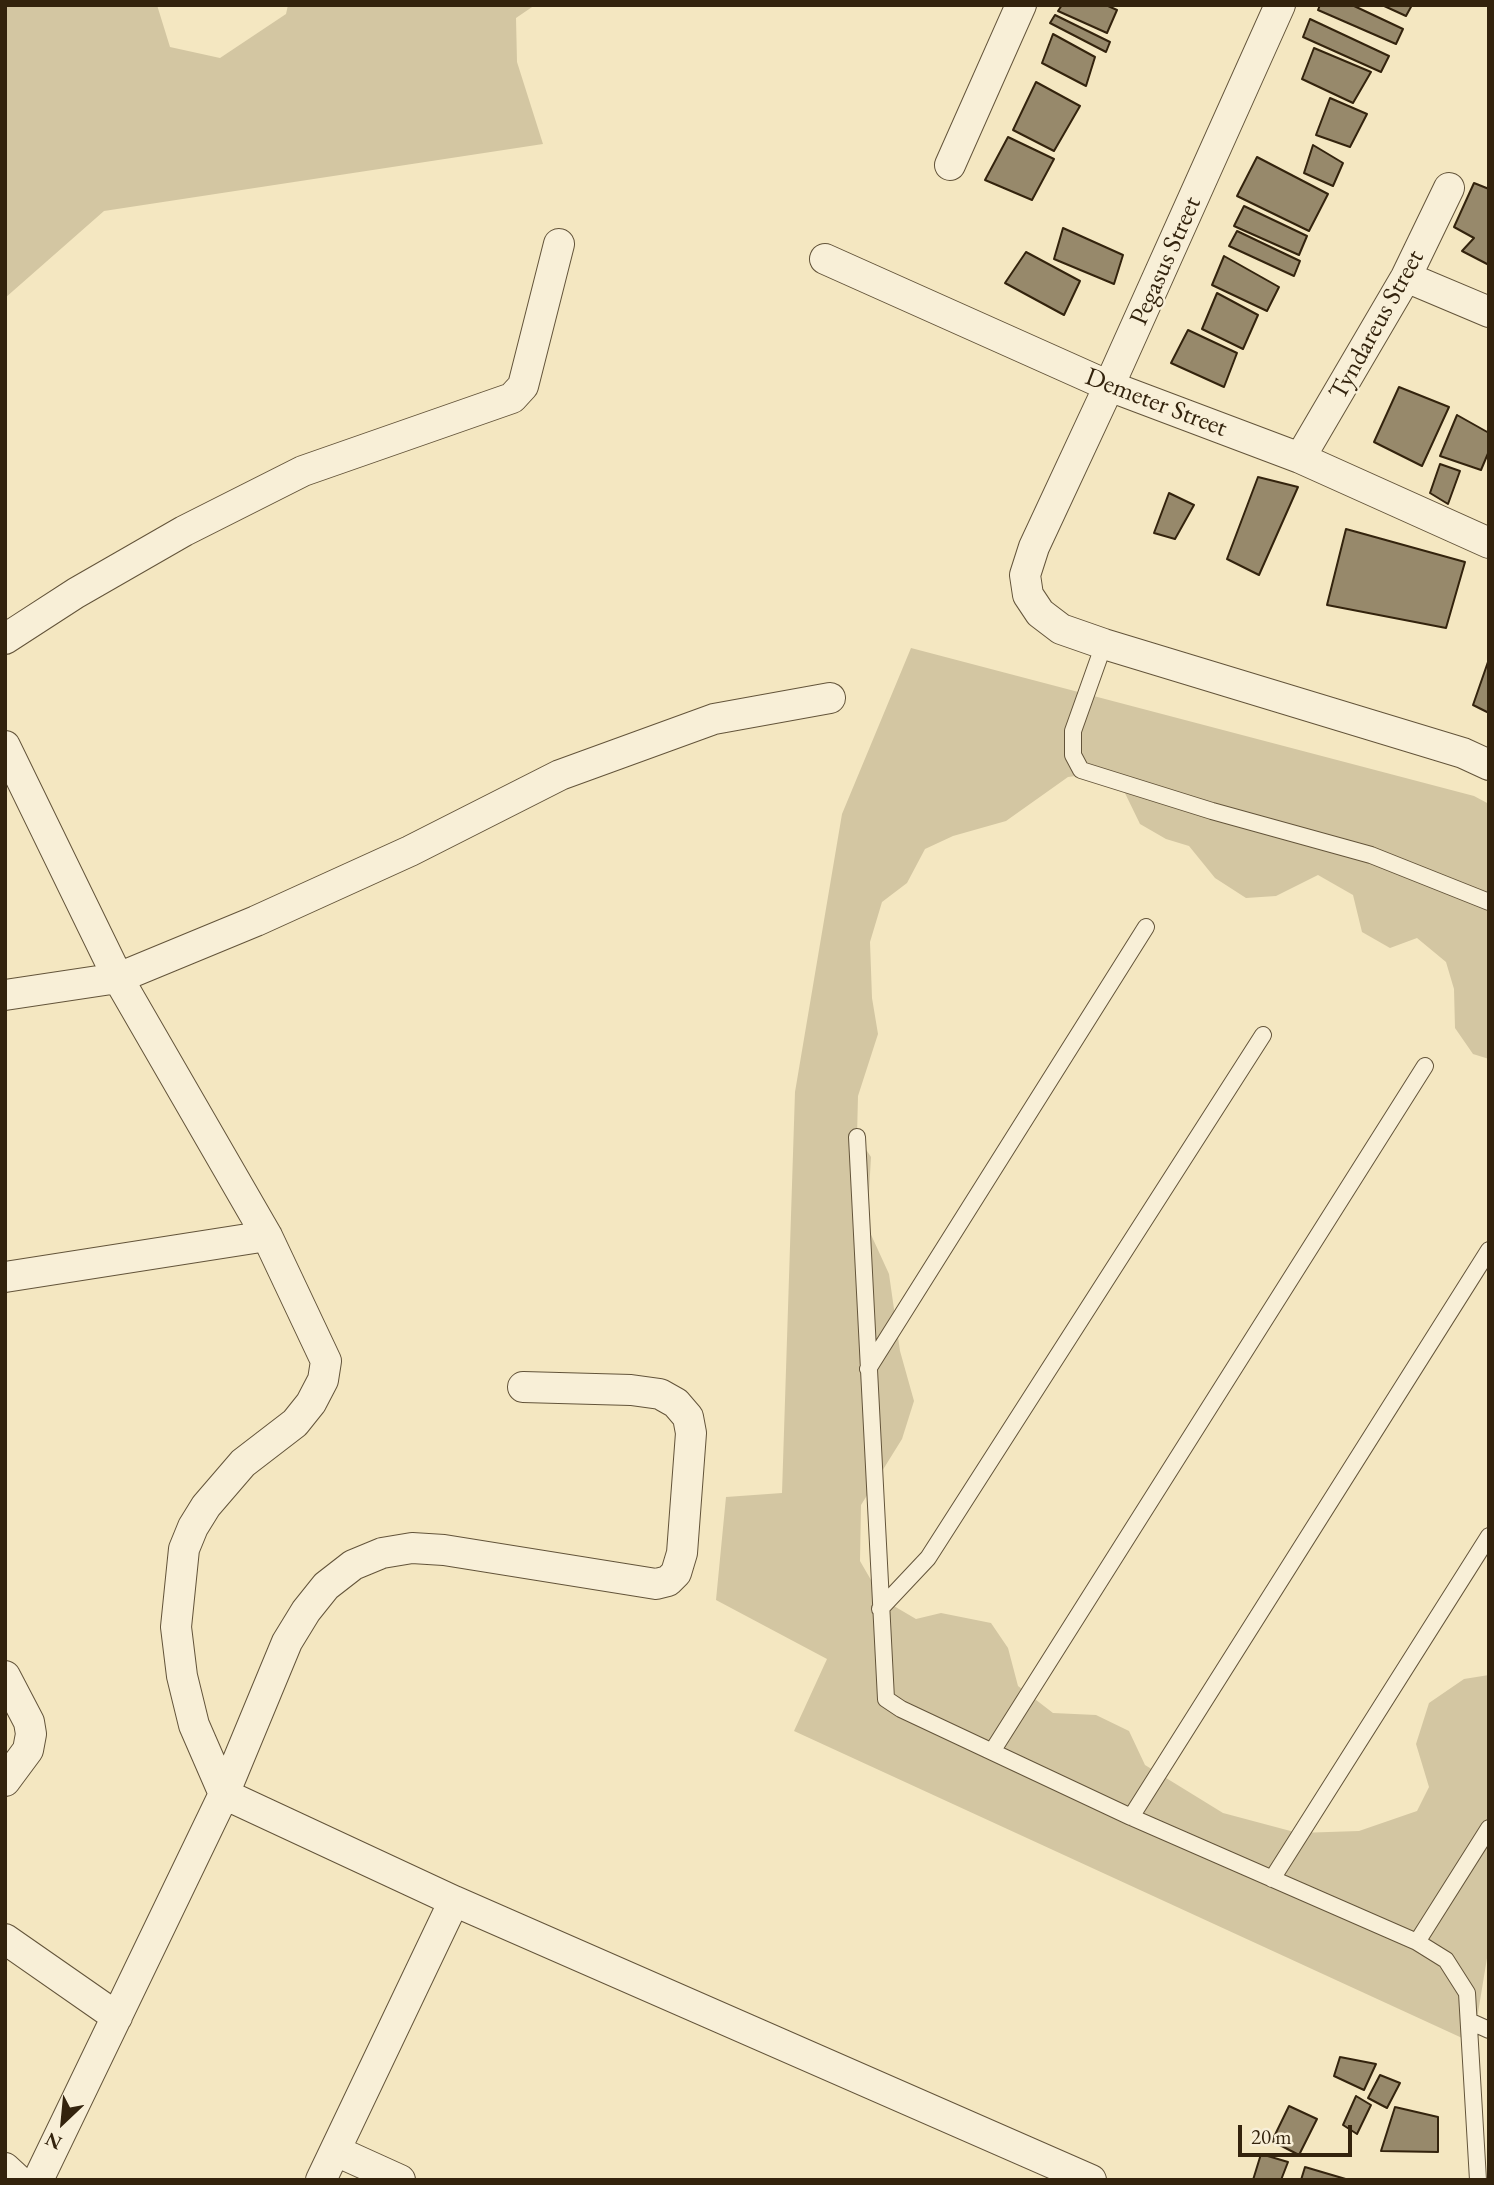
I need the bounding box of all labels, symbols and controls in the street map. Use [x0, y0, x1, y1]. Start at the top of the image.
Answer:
street label: Pegasus Street [1124, 192, 1208, 330]
street label: Tyndareus Street [1323, 245, 1431, 405]
street label: Demeter Street [1081, 362, 1231, 444]
north arrow [28, 2087, 98, 2157]
scale bar [1242, 2112, 1356, 2156]
text: 20 m [1251, 2123, 1292, 2150]
text: N [41, 2127, 66, 2156]

